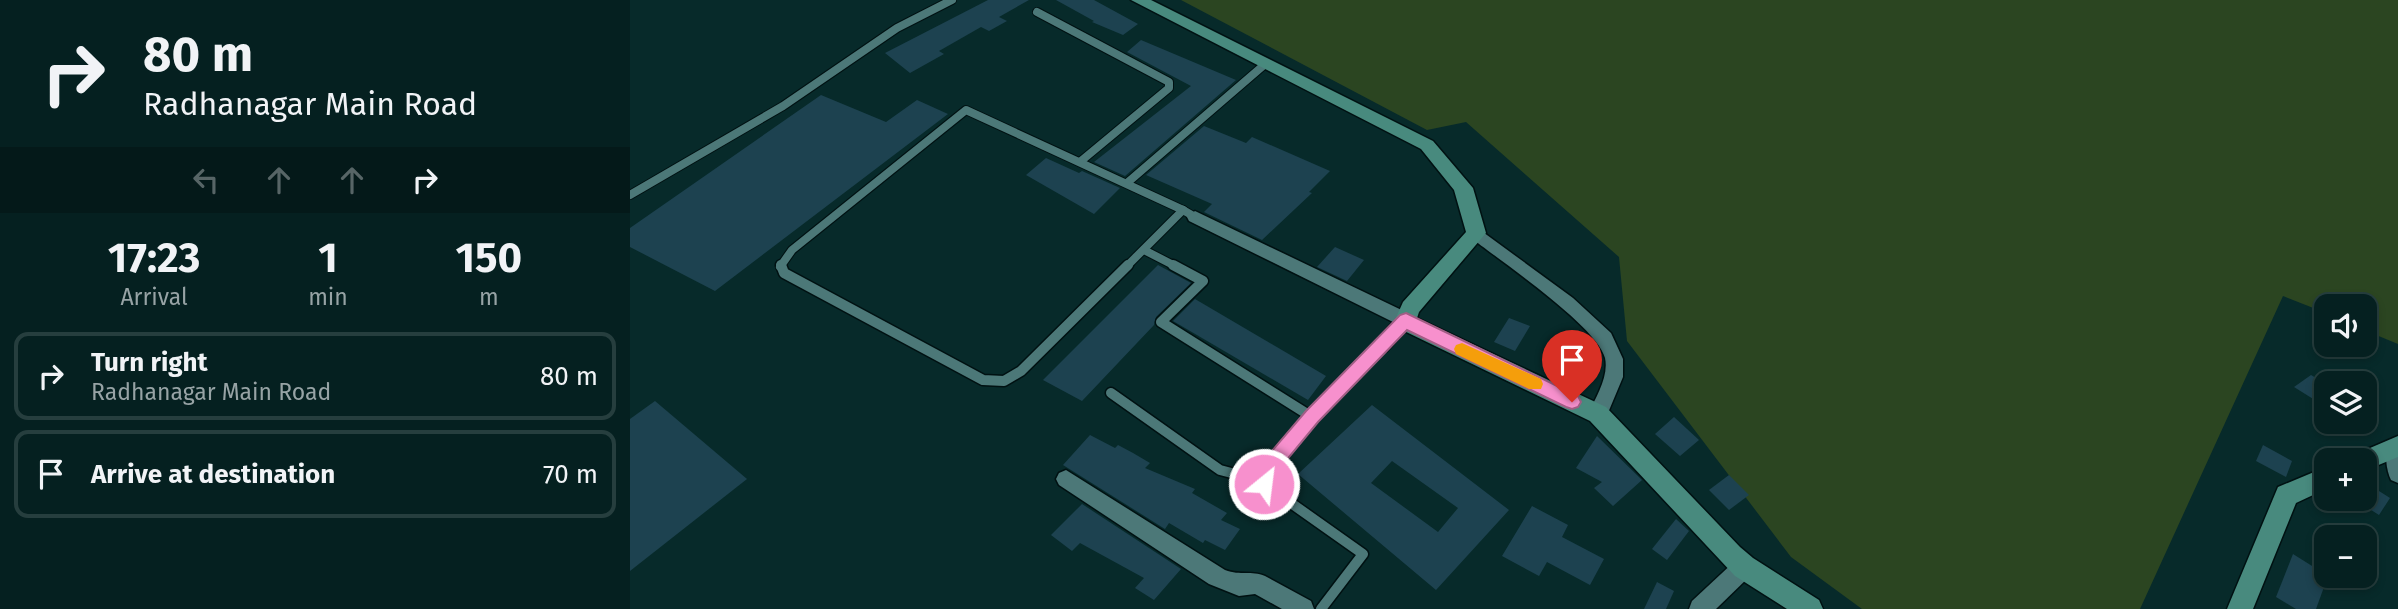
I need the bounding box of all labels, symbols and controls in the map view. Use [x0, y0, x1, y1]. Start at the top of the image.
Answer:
text: 80 m [143, 25, 253, 84]
icon: right [28, 28, 119, 119]
text: Radhanagar Main Road [143, 85, 477, 123]
icon: left [187, 161, 225, 199]
icon: ahead [260, 161, 298, 199]
icon: ahead [333, 161, 371, 199]
icon: right [406, 161, 444, 199]
text: 17:23 [108, 233, 200, 283]
text: 1 [318, 233, 338, 283]
text: 150 [456, 233, 522, 283]
text: Arrival [120, 283, 188, 311]
text: min [308, 283, 348, 311]
text: m [479, 283, 499, 311]
map controls [2314, 294, 2377, 588]
button: sound [2314, 294, 2377, 357]
pin [1542, 330, 1602, 402]
icon: arrive [1553, 341, 1591, 379]
text: Turn right [91, 347, 208, 378]
icon: right [32, 357, 70, 395]
text: 80 m [540, 361, 598, 392]
button: layers [2314, 371, 2377, 434]
text: Radhanagar Main Road [91, 378, 331, 406]
position arrow [1227, 447, 1301, 521]
button: + [2314, 448, 2377, 511]
icon: arrive [32, 455, 70, 493]
text: Arrive at destination [91, 459, 335, 490]
text: 70 m [543, 459, 598, 490]
button: − [2314, 525, 2377, 588]

